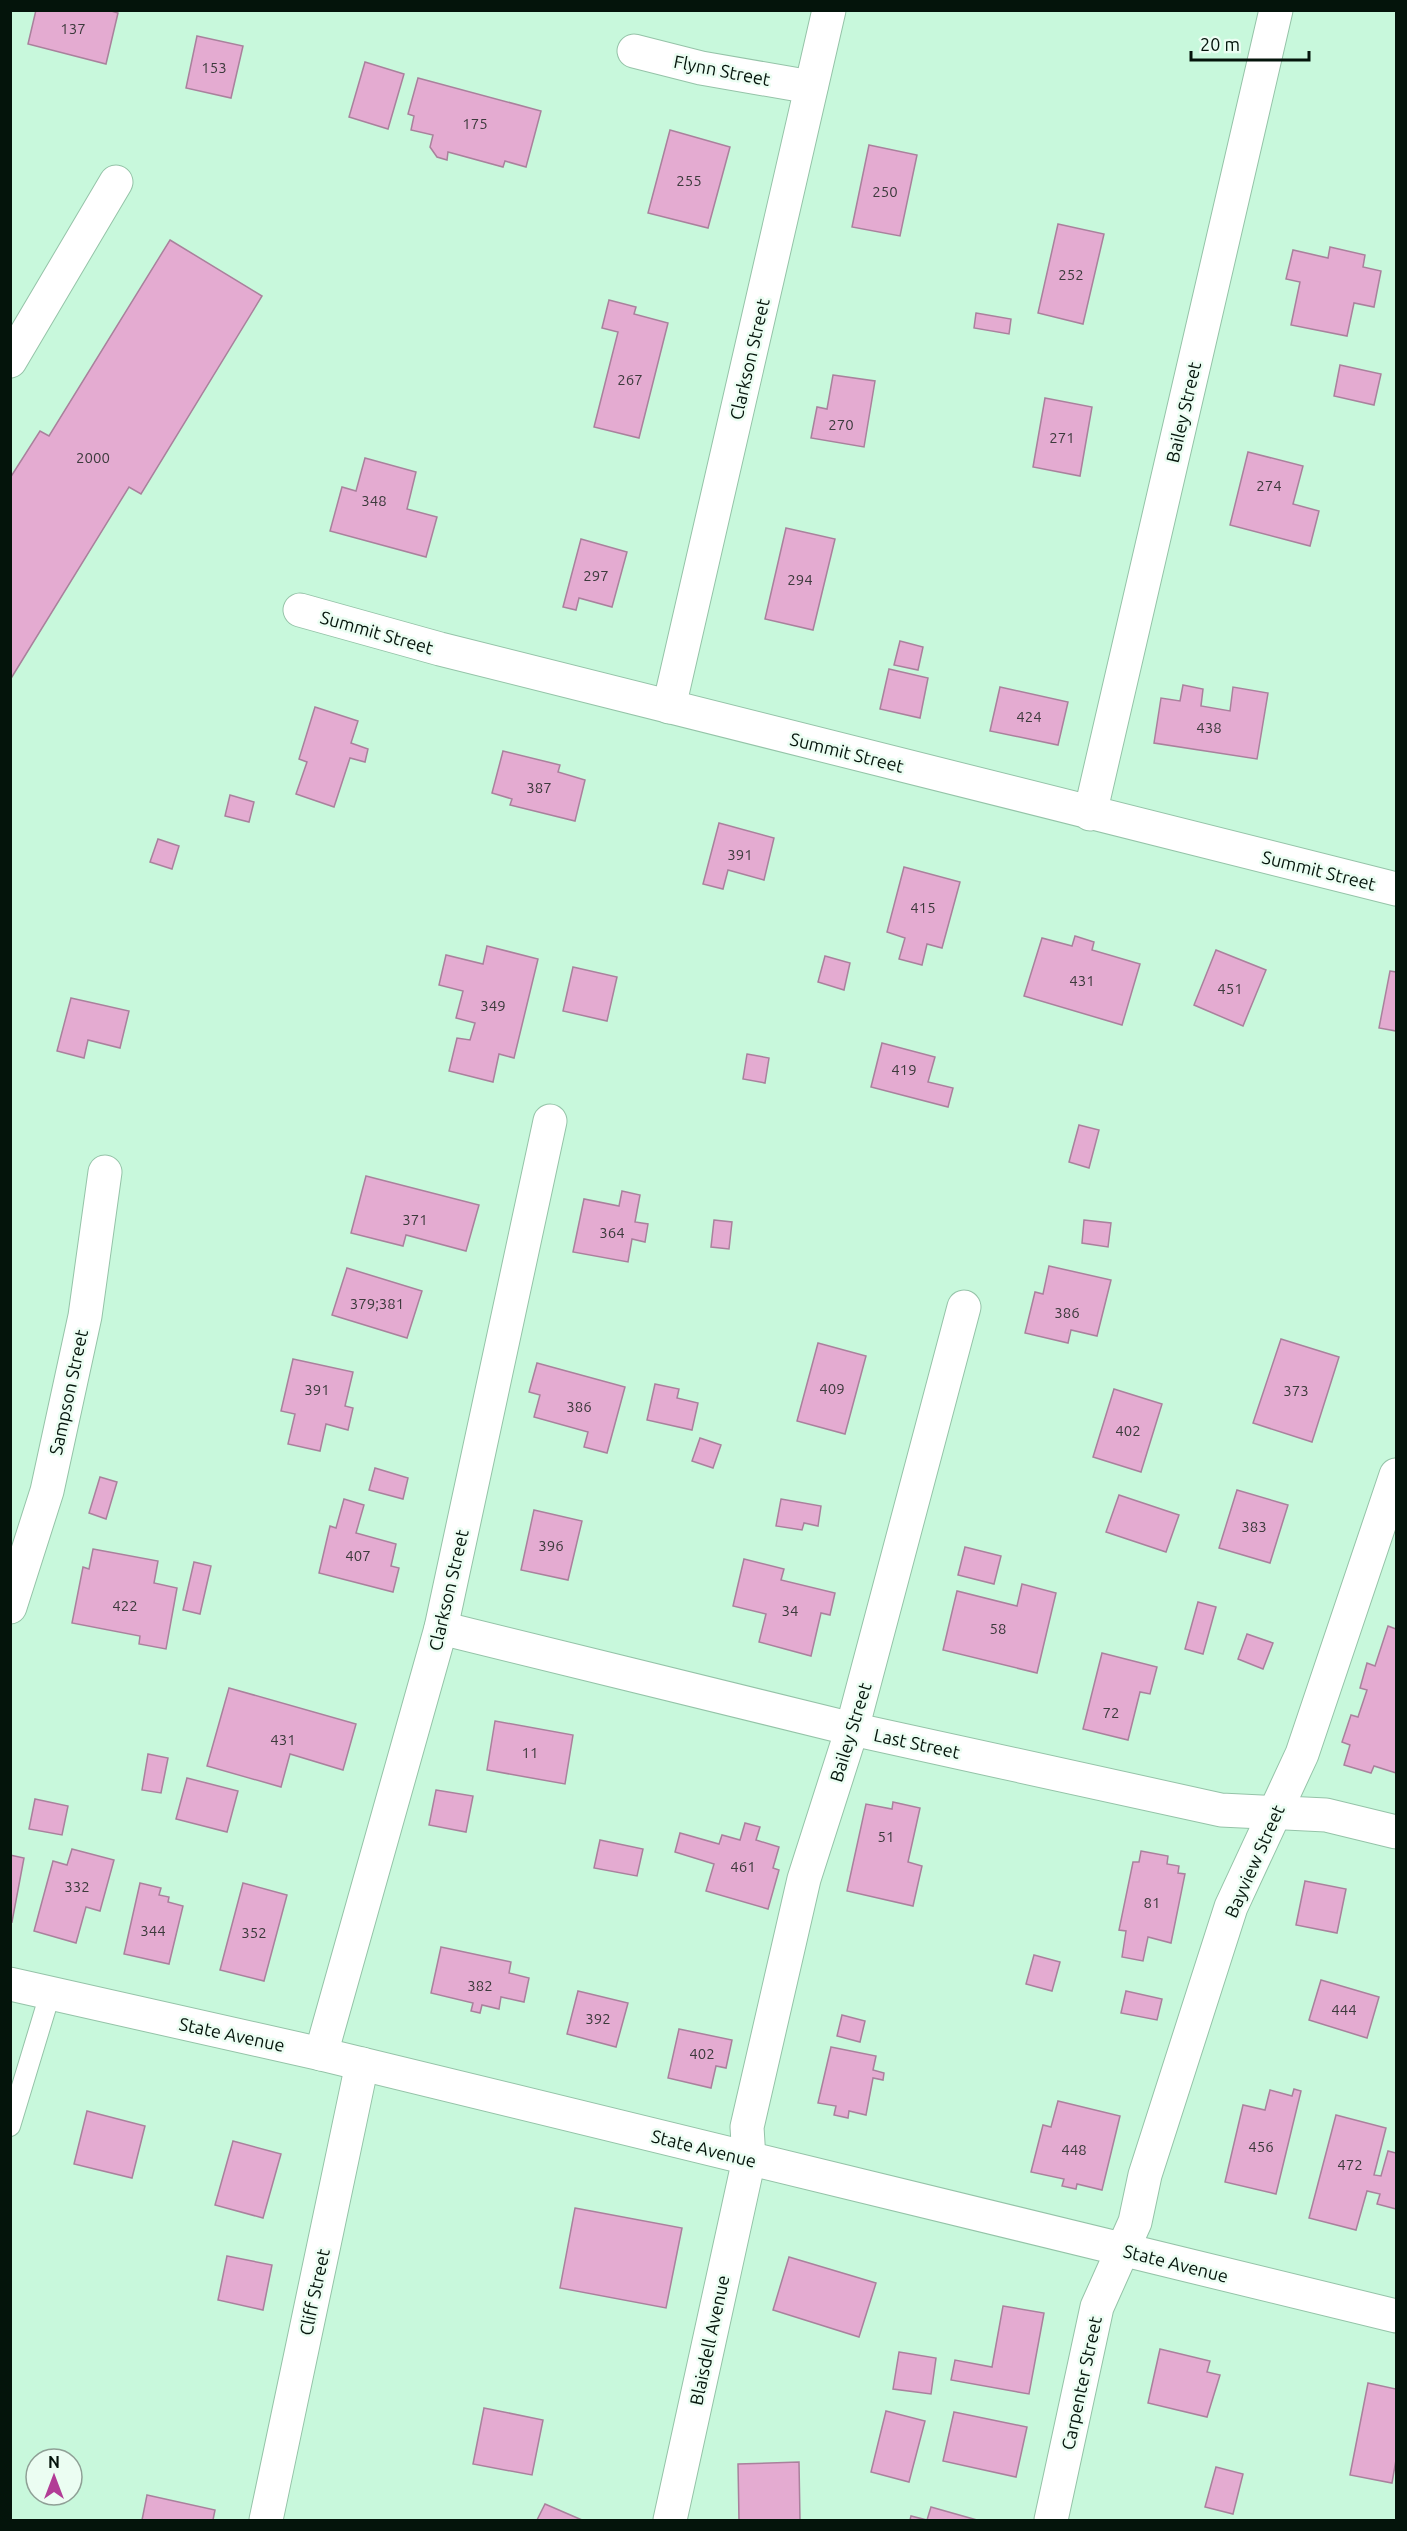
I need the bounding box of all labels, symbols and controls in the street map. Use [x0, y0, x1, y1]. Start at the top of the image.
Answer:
house number: 137 [60, 20, 86, 37]
scale bar [1191, 24, 1310, 62]
text: 20 m [1200, 34, 1240, 54]
street label: Flynn Street [672, 51, 772, 89]
house number: 153 [201, 59, 227, 76]
house number: 175 [462, 115, 488, 132]
house number: 255 [676, 172, 702, 189]
house number: 250 [872, 183, 898, 200]
house number: 252 [1058, 266, 1084, 283]
street label: Clarkson Street [725, 296, 773, 422]
street label: Bailey Street [1162, 360, 1204, 464]
house number: 267 [617, 371, 643, 388]
house number: 270 [828, 416, 854, 433]
house number: 271 [1049, 429, 1075, 446]
house number: 2000 [76, 449, 110, 466]
house number: 274 [1256, 477, 1282, 494]
house number: 348 [361, 492, 387, 509]
house number: 297 [583, 567, 609, 584]
house number: 294 [787, 571, 813, 588]
street label: Summit Street [318, 606, 436, 658]
house number: 424 [1016, 708, 1042, 725]
house number: 438 [1196, 719, 1222, 736]
street label: Summit Street [788, 728, 906, 776]
house number: 387 [526, 779, 552, 796]
house number: 391 [727, 846, 753, 863]
street label: Summit Street [1260, 846, 1378, 894]
house number: 415 [910, 899, 936, 916]
house number: 431 [1069, 972, 1095, 989]
house number: 451 [1217, 980, 1243, 997]
house number: 349 [480, 997, 506, 1014]
house number: 419 [891, 1061, 917, 1078]
house number: 371 [402, 1211, 428, 1228]
house number: 364 [599, 1224, 625, 1241]
house number: 379;381 [350, 1295, 404, 1312]
house number: 386 [1054, 1304, 1080, 1321]
street label: Sampson Street [45, 1327, 91, 1457]
house number: 409 [819, 1380, 845, 1397]
house number: 391 [304, 1381, 330, 1398]
house number: 373 [1283, 1382, 1309, 1399]
house number: 386 [566, 1398, 592, 1415]
house number: 402 [1115, 1422, 1141, 1439]
house number: 383 [1241, 1518, 1267, 1535]
street label: Clarkson Street [424, 1527, 472, 1653]
house number: 396 [538, 1537, 564, 1554]
house number: 407 [345, 1547, 371, 1564]
house number: 422 [112, 1597, 138, 1614]
house number: 34 [782, 1602, 798, 1619]
house number: 58 [990, 1620, 1006, 1637]
street label: Bailey Street [825, 1680, 875, 1784]
house number: 72 [1103, 1704, 1119, 1721]
street label: Last Street [872, 1724, 962, 1762]
house number: 431 [270, 1731, 296, 1748]
house number: 11 [522, 1744, 538, 1761]
street label: Bayview Street [1220, 1802, 1288, 1920]
house number: 51 [878, 1828, 894, 1845]
house number: 461 [730, 1858, 756, 1875]
house number: 332 [64, 1878, 90, 1895]
house number: 81 [1144, 1894, 1160, 1911]
house number: 344 [140, 1922, 166, 1939]
house number: 352 [241, 1924, 267, 1941]
house number: 382 [467, 1977, 493, 1994]
house number: 444 [1331, 2001, 1357, 2018]
house number: 392 [585, 2010, 611, 2027]
street label: State Avenue [177, 2013, 287, 2055]
house number: 402 [689, 2045, 715, 2062]
street label: State Avenue [649, 2125, 759, 2171]
house number: 456 [1248, 2138, 1274, 2155]
house number: 448 [1061, 2141, 1087, 2158]
house number: 472 [1337, 2156, 1363, 2173]
street label: State Avenue [1121, 2240, 1231, 2286]
street label: Cliff Street [295, 2247, 333, 2337]
street label: Blaisdell Avenue [685, 2273, 733, 2407]
street label: Carpenter Street [1057, 2314, 1105, 2452]
north arrow [24, 2447, 84, 2507]
text: N [48, 2453, 60, 2471]

